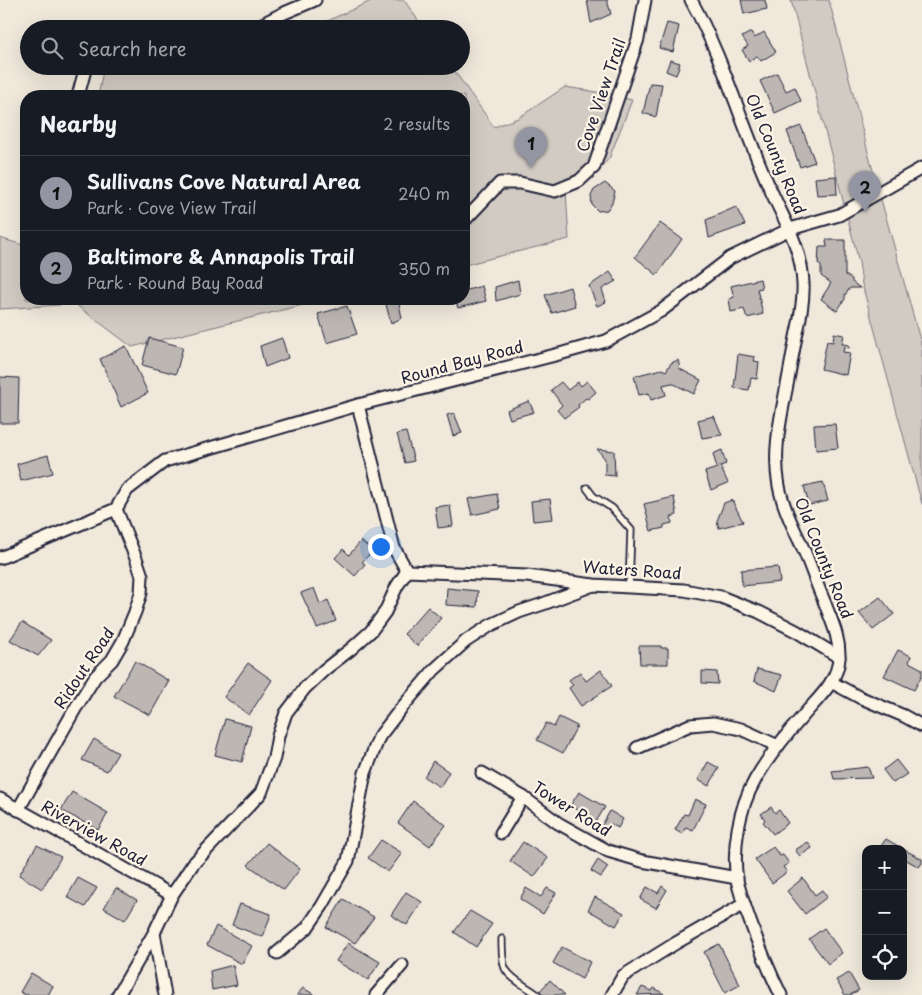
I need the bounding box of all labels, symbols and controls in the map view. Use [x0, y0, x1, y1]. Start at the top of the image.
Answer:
search box [20, 20, 470, 75]
icon: search [38, 34, 66, 62]
text: Search here [78, 34, 187, 62]
street label: Cove View Trail [569, 34, 631, 155]
street label: Old County Road [741, 89, 813, 218]
text: Nearby [40, 107, 117, 139]
text: 2 results [383, 111, 450, 135]
pin: 1 [515, 127, 547, 168]
text: Sullivans Cove Natural Area [87, 167, 361, 195]
pin: 2 [849, 171, 881, 212]
text: 1 [52, 181, 60, 205]
text: 240 m [398, 181, 450, 205]
text: Park · Cove View Trail [87, 195, 257, 219]
text: Baltimore & Annapolis Trail [87, 242, 354, 270]
text: 2 [50, 256, 62, 280]
text: 350 m [398, 256, 450, 280]
text: Park · Round Bay Road [87, 270, 264, 294]
street label: Round Bay Road [398, 333, 526, 389]
street label: Old County Road [790, 493, 860, 622]
your location [368, 534, 394, 560]
street label: Waters Road [582, 554, 682, 584]
street label: Ridout Road [47, 622, 119, 713]
street label: Tower Road [529, 775, 616, 842]
street label: Riverview Road [37, 793, 152, 871]
map controls [862, 845, 907, 980]
button: + [862, 845, 907, 890]
button: − [862, 890, 907, 935]
button: locate [862, 935, 907, 980]

